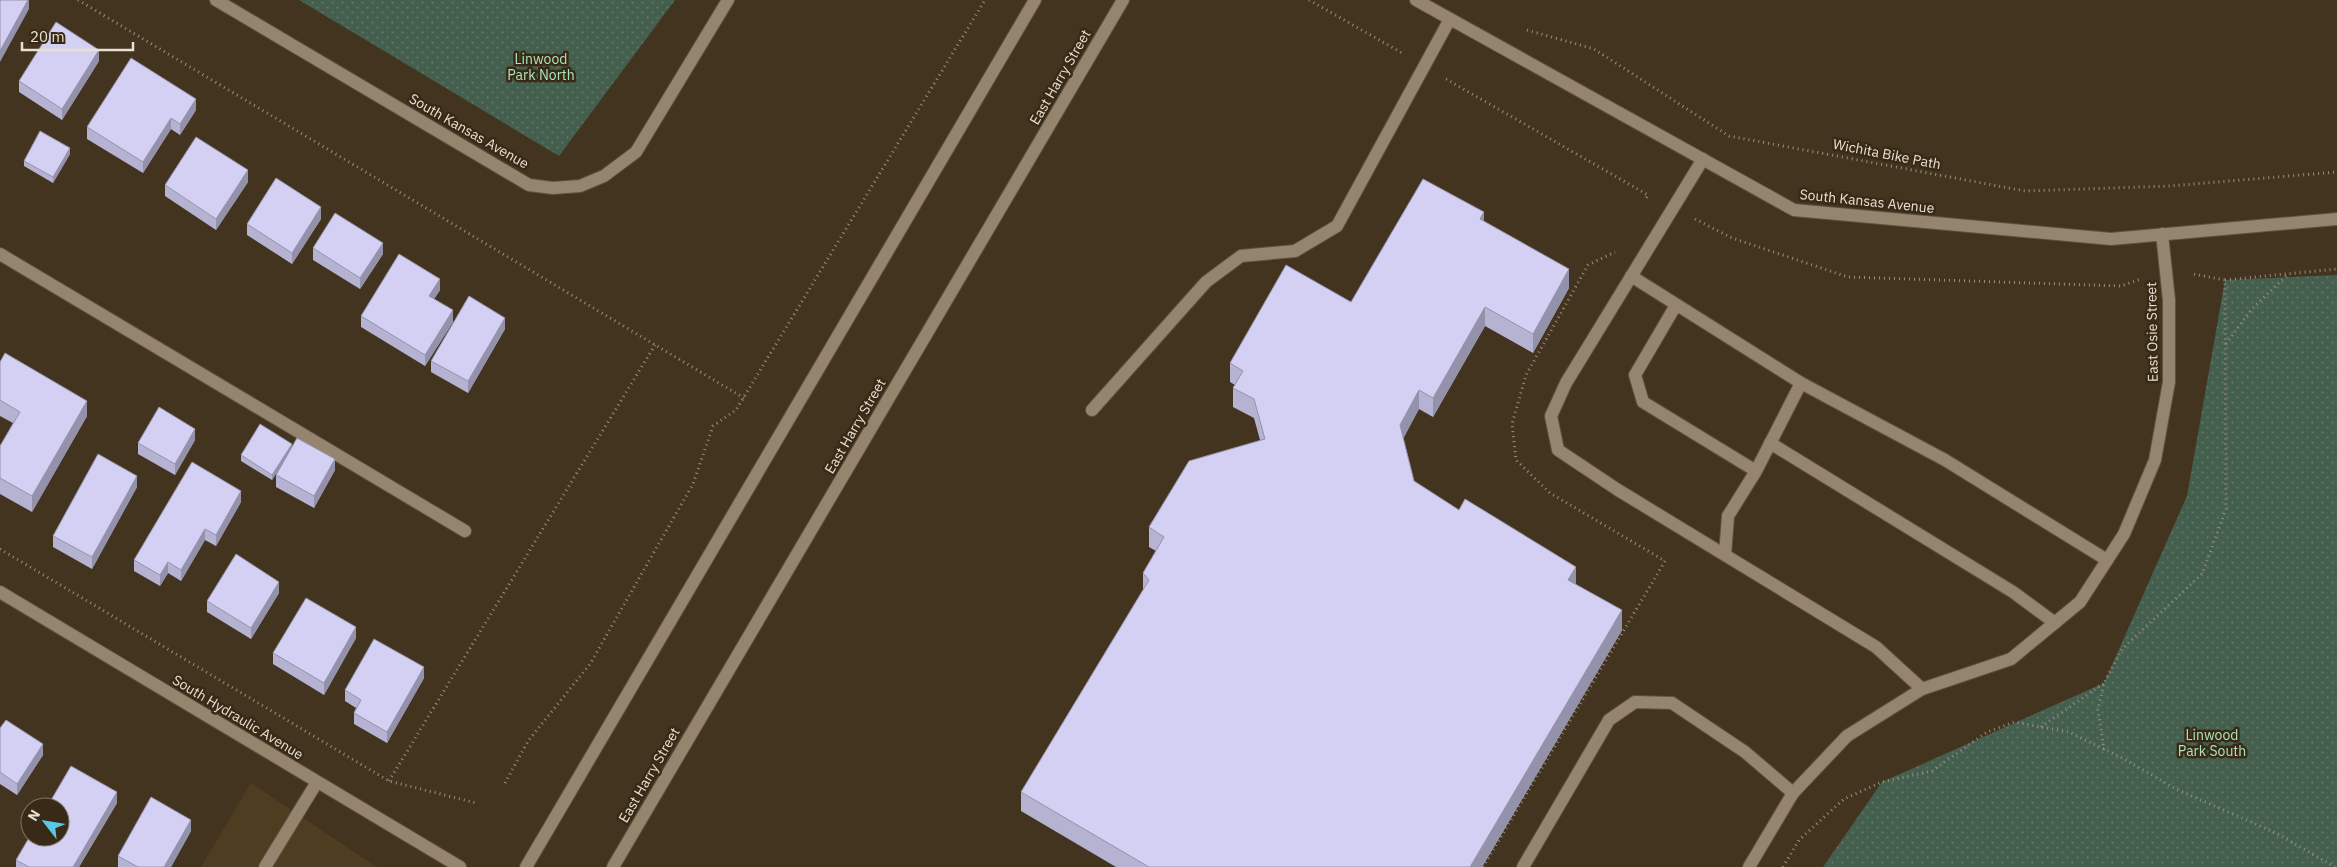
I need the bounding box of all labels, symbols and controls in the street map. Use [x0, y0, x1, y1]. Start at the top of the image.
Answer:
scale bar [22, 20, 134, 52]
street label: East Harry Street [1025, 26, 1095, 128]
text: 20 m [30, 27, 65, 46]
park label: Linwood Park North [507, 50, 575, 84]
street label: South Kansas Avenue [406, 89, 532, 173]
street label: Wichita Bike Path [1831, 135, 1943, 173]
street label: South Kansas Avenue [1799, 185, 1936, 217]
street label: East Osie Street [2142, 282, 2162, 382]
street label: East Harry Street [820, 375, 890, 477]
street label: South Hydraulic Avenue [169, 671, 307, 763]
street label: East Harry Street [614, 724, 684, 826]
park label: Linwood Park South [2178, 726, 2246, 760]
north arrow [20, 797, 70, 847]
text: N [24, 806, 44, 824]

